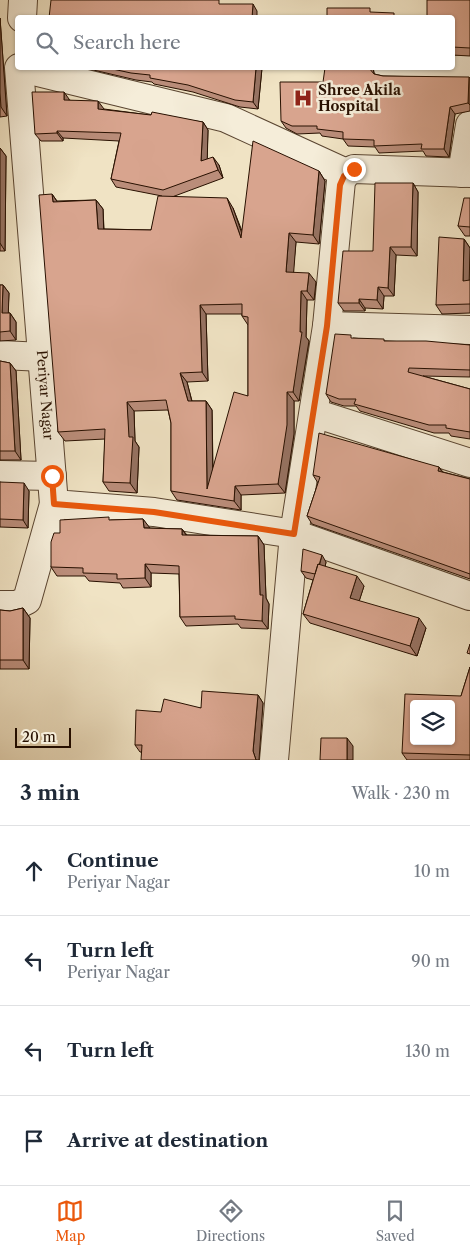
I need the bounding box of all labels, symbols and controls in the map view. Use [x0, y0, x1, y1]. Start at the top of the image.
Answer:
search box [15, 15, 455, 70]
icon: search [33, 29, 61, 57]
text: Search here [73, 31, 181, 54]
place label: Shree Akila Hospital [318, 81, 402, 115]
hospital icon: Shree Akila Hospital [292, 87, 314, 109]
route end [343, 158, 366, 181]
street label: Periyar Nagar [33, 349, 58, 441]
route start [41, 465, 64, 488]
map controls [410, 700, 455, 745]
button: layers [410, 700, 455, 745]
scale bar [15, 725, 71, 748]
text: 20 m [22, 728, 56, 746]
text: 3 min [20, 780, 80, 805]
text: Walk · 230 m [351, 783, 450, 803]
text: Continue [67, 849, 159, 872]
icon: ahead [20, 857, 48, 885]
text: 10 m [414, 861, 450, 881]
text: Periyar Nagar [67, 872, 170, 892]
text: Turn left [67, 939, 154, 962]
icon: left [20, 947, 48, 975]
text: 90 m [411, 951, 450, 971]
text: Periyar Nagar [67, 962, 170, 982]
icon: left [20, 1037, 48, 1065]
text: Turn left [67, 1039, 154, 1062]
text: 130 m [405, 1041, 450, 1061]
icon: arrive [20, 1127, 48, 1155]
text: Arrive at destination [67, 1129, 268, 1152]
tab: Map [55, 1197, 85, 1245]
tab: Directions [196, 1197, 265, 1245]
tab: Saved [376, 1197, 415, 1245]

